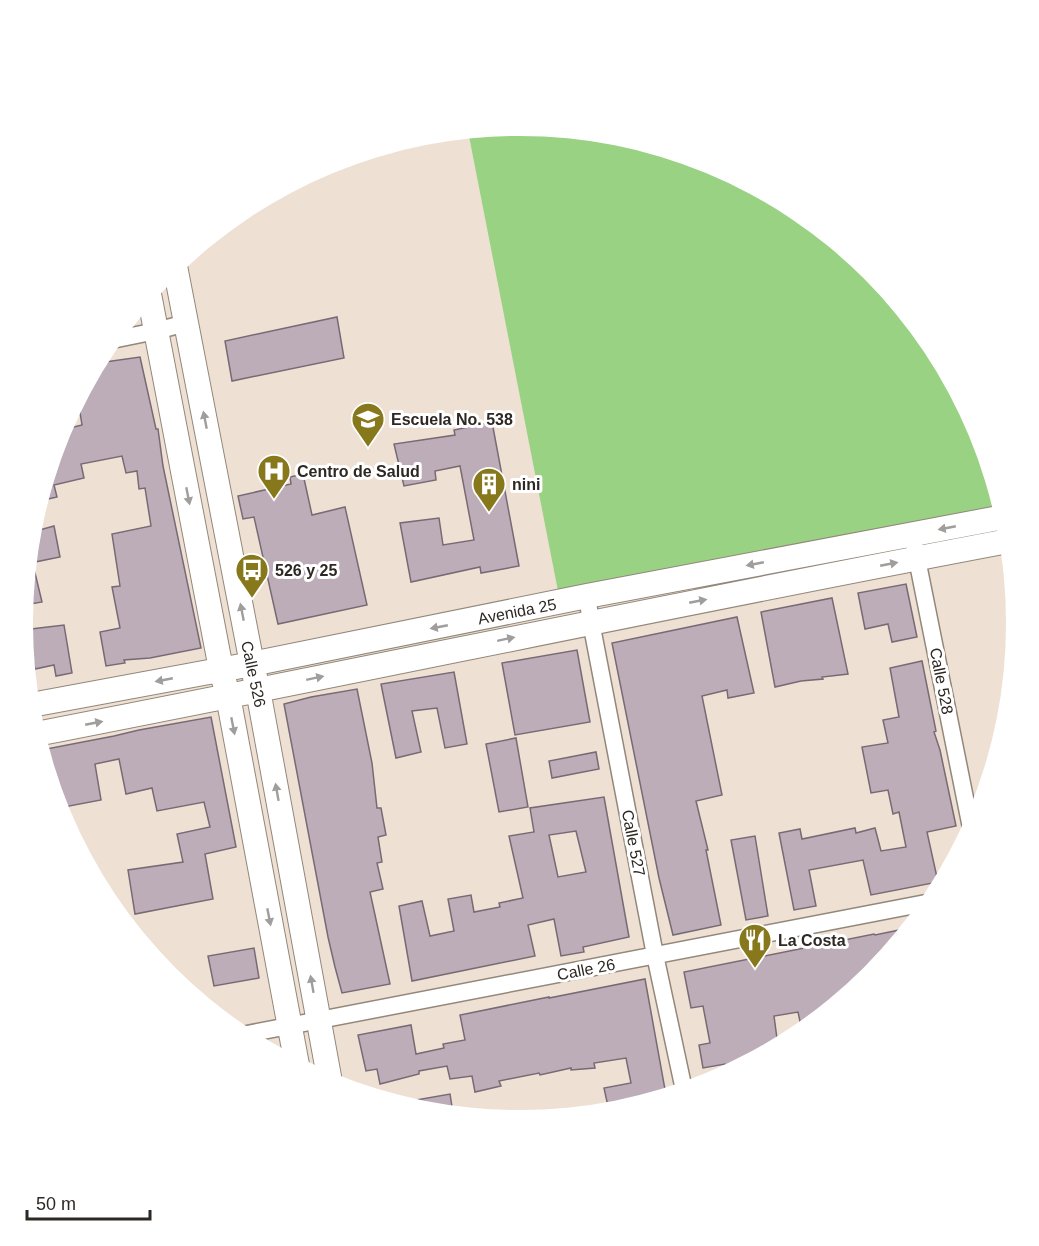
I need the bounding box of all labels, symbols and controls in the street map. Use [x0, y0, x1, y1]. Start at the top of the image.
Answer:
school or university icon: Escuela No. 538 [350, 401, 386, 448]
one-way arrow [200, 411, 209, 430]
place label: Escuela No. 538 [391, 411, 513, 428]
hospital icon: Centro de Salud [256, 453, 292, 500]
place label: Centro de Salud [297, 463, 420, 480]
building icon: nini [471, 466, 507, 513]
place label: nini [512, 476, 540, 493]
one-way arrow [184, 487, 193, 506]
one-way arrow [937, 524, 956, 533]
bus stop icon: 526 y 25 [234, 552, 270, 599]
one-way arrow [880, 559, 899, 568]
one-way arrow [745, 560, 764, 569]
place label: 526 y 25 [275, 562, 337, 579]
street label: Avenida 25 [476, 596, 558, 627]
one-way arrow [688, 596, 707, 605]
one-way arrow [237, 602, 246, 621]
one-way arrow [429, 623, 448, 632]
one-way arrow [497, 634, 516, 643]
street label: Calle 526 [238, 639, 269, 709]
street label: Calle 528 [927, 646, 956, 716]
one-way arrow [306, 673, 325, 682]
one-way arrow [154, 676, 173, 685]
one-way arrow [229, 717, 238, 736]
one-way arrow [84, 718, 103, 727]
one-way arrow [272, 782, 281, 801]
street label: Calle 527 [619, 808, 648, 878]
one-way arrow [265, 908, 274, 927]
restaurant icon: La Costa [737, 922, 773, 969]
place label: La Costa [778, 932, 846, 949]
street label: Calle 26 [556, 956, 617, 983]
one-way arrow [307, 974, 316, 993]
scale bar [27, 1183, 150, 1221]
text: 50 m [36, 1194, 76, 1214]

